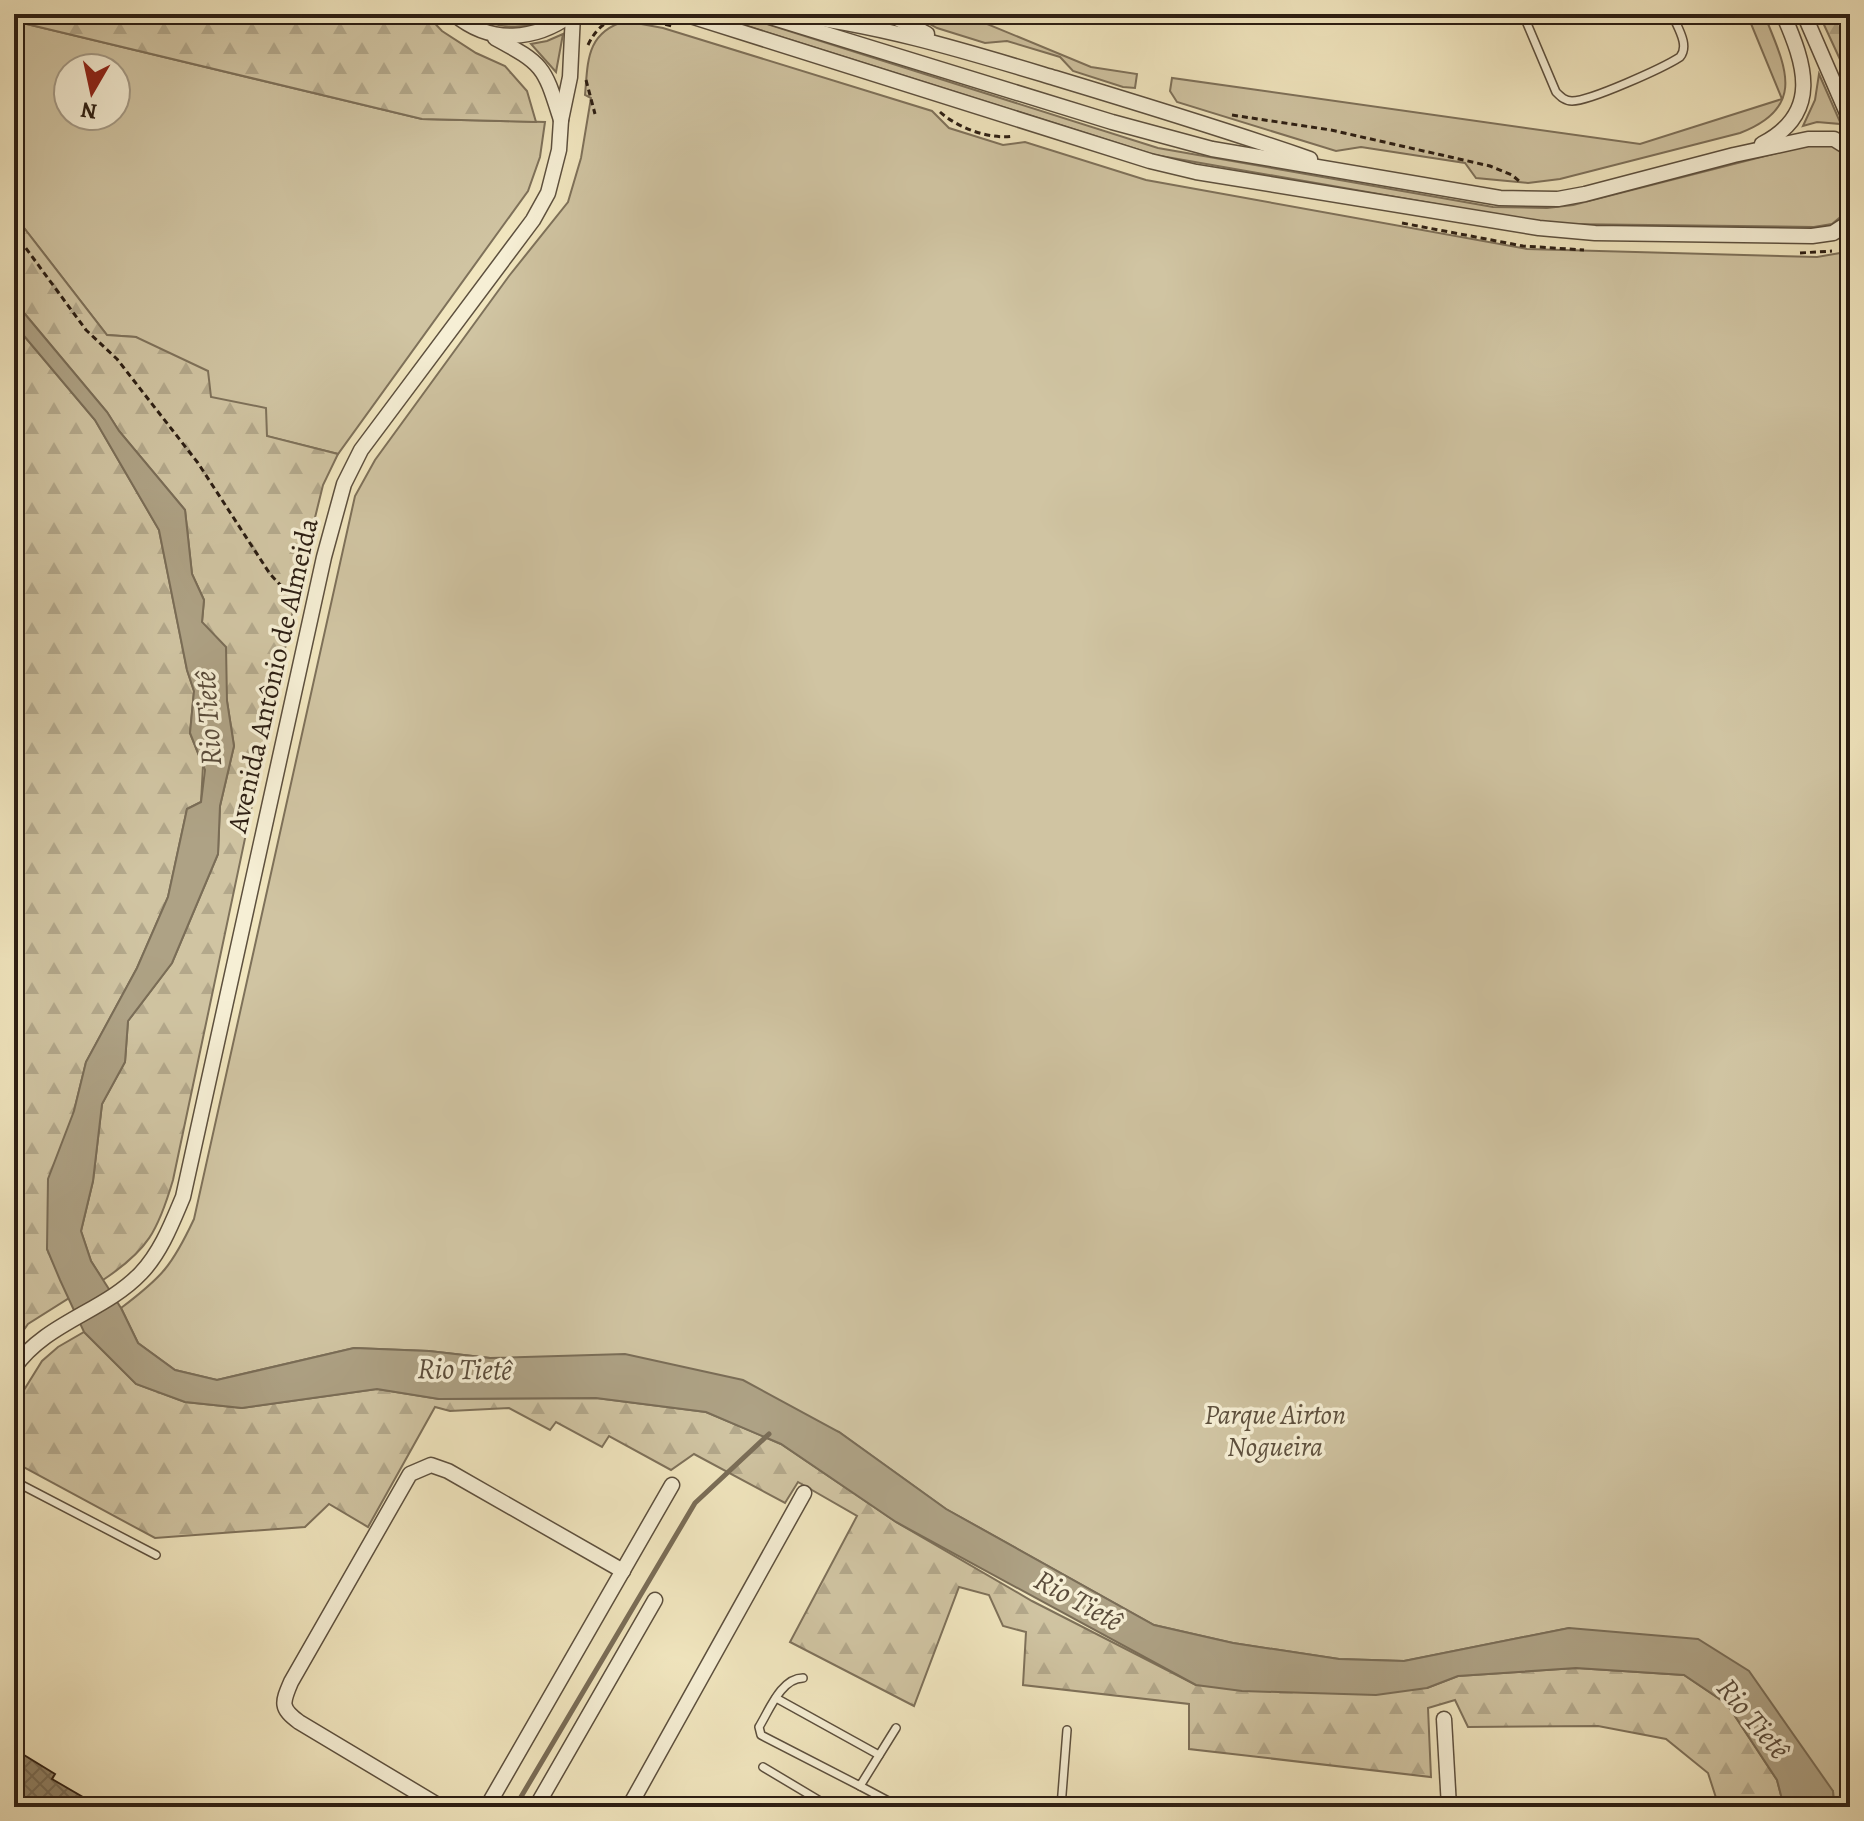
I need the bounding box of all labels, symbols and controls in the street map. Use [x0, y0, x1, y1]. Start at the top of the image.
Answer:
north arrow [52, 52, 132, 132]
text: N [79, 95, 99, 127]
street label: Avenida Antônio de Almeida [218, 514, 328, 837]
water label: Rio Tietê [185, 669, 231, 767]
water label: Rio Tietê [417, 1348, 514, 1390]
park label: Parque Airton Nogueira [1204, 1396, 1346, 1466]
water label: Rio Tietê [1027, 1560, 1131, 1641]
water label: Rio Tietê [1707, 1669, 1800, 1769]

